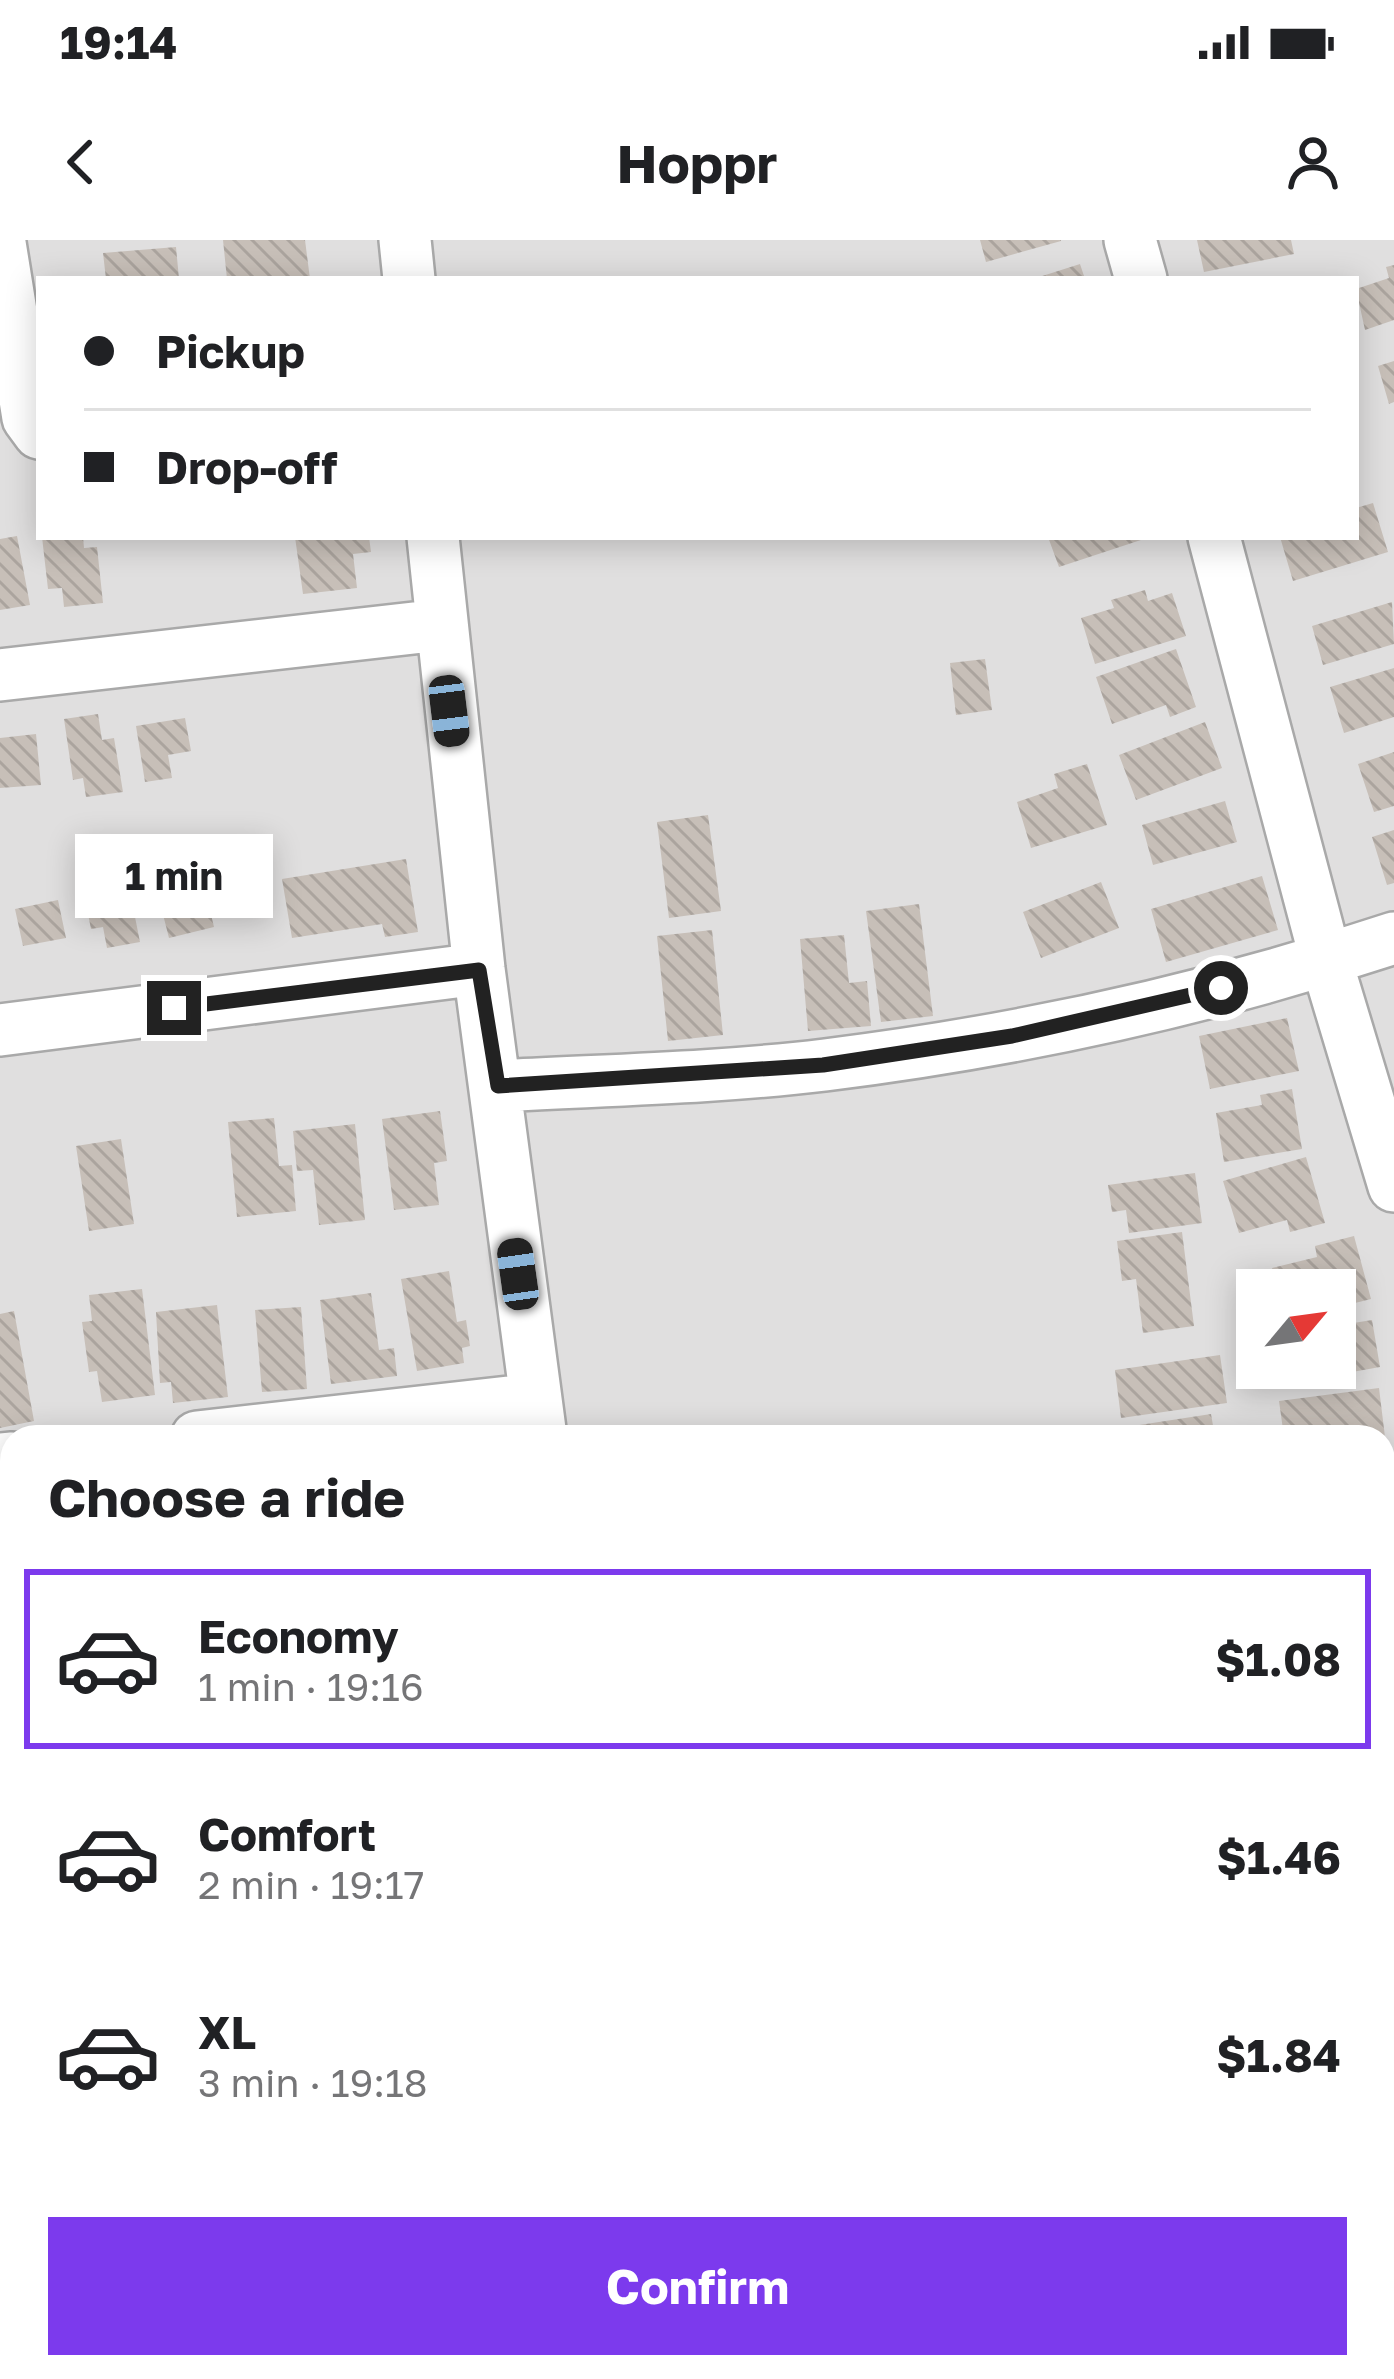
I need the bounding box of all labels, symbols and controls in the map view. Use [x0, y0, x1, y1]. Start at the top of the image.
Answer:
text: 19:14 [60, 15, 177, 69]
icon: back [48, 129, 114, 195]
icon: person [1280, 129, 1346, 195]
text: Hoppr [617, 130, 777, 195]
text: Pickup [156, 324, 305, 378]
text: Drop-off [156, 440, 337, 494]
car [427, 673, 471, 749]
callout: 1 min [75, 834, 273, 918]
text: 1 min [125, 852, 223, 899]
route start [1194, 961, 1248, 1015]
route end [147, 981, 201, 1035]
car [495, 1236, 541, 1312]
north arrow [1236, 1269, 1356, 1389]
map controls [1236, 1269, 1356, 1389]
text: Choose a ride [48, 1464, 405, 1529]
icon: car [54, 1605, 162, 1713]
text: Economy [198, 1609, 399, 1663]
text: $1.08 [1215, 1632, 1341, 1686]
text: 1 min · 19:16 [198, 1663, 424, 1710]
icon: car [54, 1803, 162, 1911]
text: Comfort [198, 1807, 376, 1861]
text: $1.46 [1217, 1830, 1341, 1884]
text: 2 min · 19:17 [198, 1861, 424, 1908]
icon: car [54, 2001, 162, 2109]
text: XL [198, 2005, 256, 2059]
text: $1.84 [1216, 2028, 1341, 2082]
text: 3 min · 19:18 [198, 2059, 428, 2106]
button: Confirm [48, 2217, 1347, 2355]

